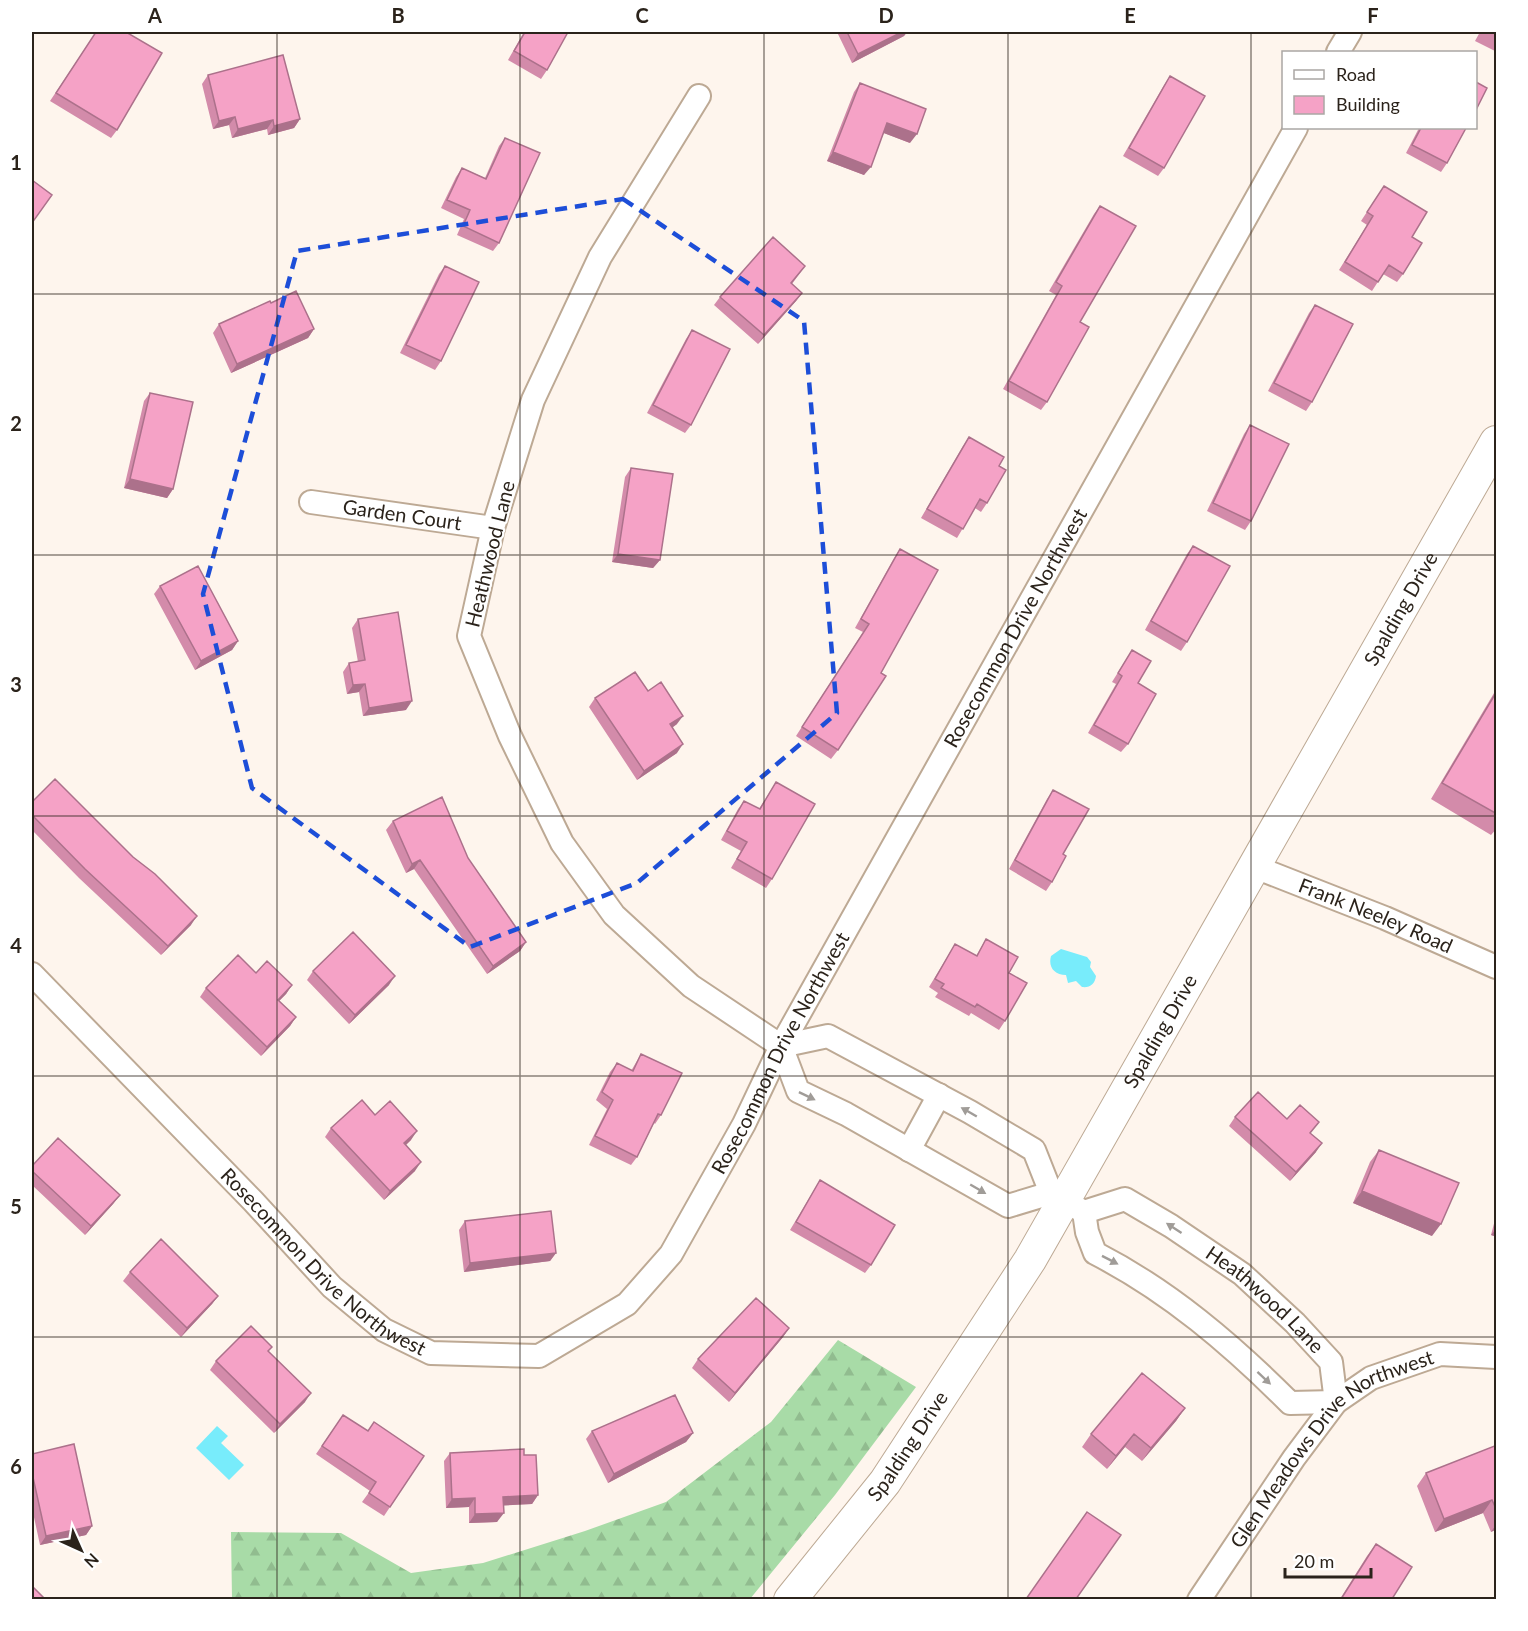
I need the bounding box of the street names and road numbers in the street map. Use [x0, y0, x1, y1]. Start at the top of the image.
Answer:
street label: Heathwood Lane [459, 478, 519, 629]
street label: Garden Court [341, 494, 463, 534]
street label: Rosecommon Drive Northwest [938, 504, 1091, 751]
street label: Spalding Drive [1358, 547, 1442, 669]
street label: Frank Neeley Road [1295, 872, 1457, 957]
street label: Rosecommon Drive Northwest [705, 928, 853, 1178]
street label: Spalding Drive [1118, 970, 1201, 1092]
street label: Rosecommon Drive Northwest [216, 1163, 430, 1360]
street label: Heathwood Lane [1202, 1240, 1330, 1358]
street label: Glen Meadows Drive Northwest [1224, 1344, 1436, 1552]
street label: Spalding Drive [862, 1386, 952, 1505]

